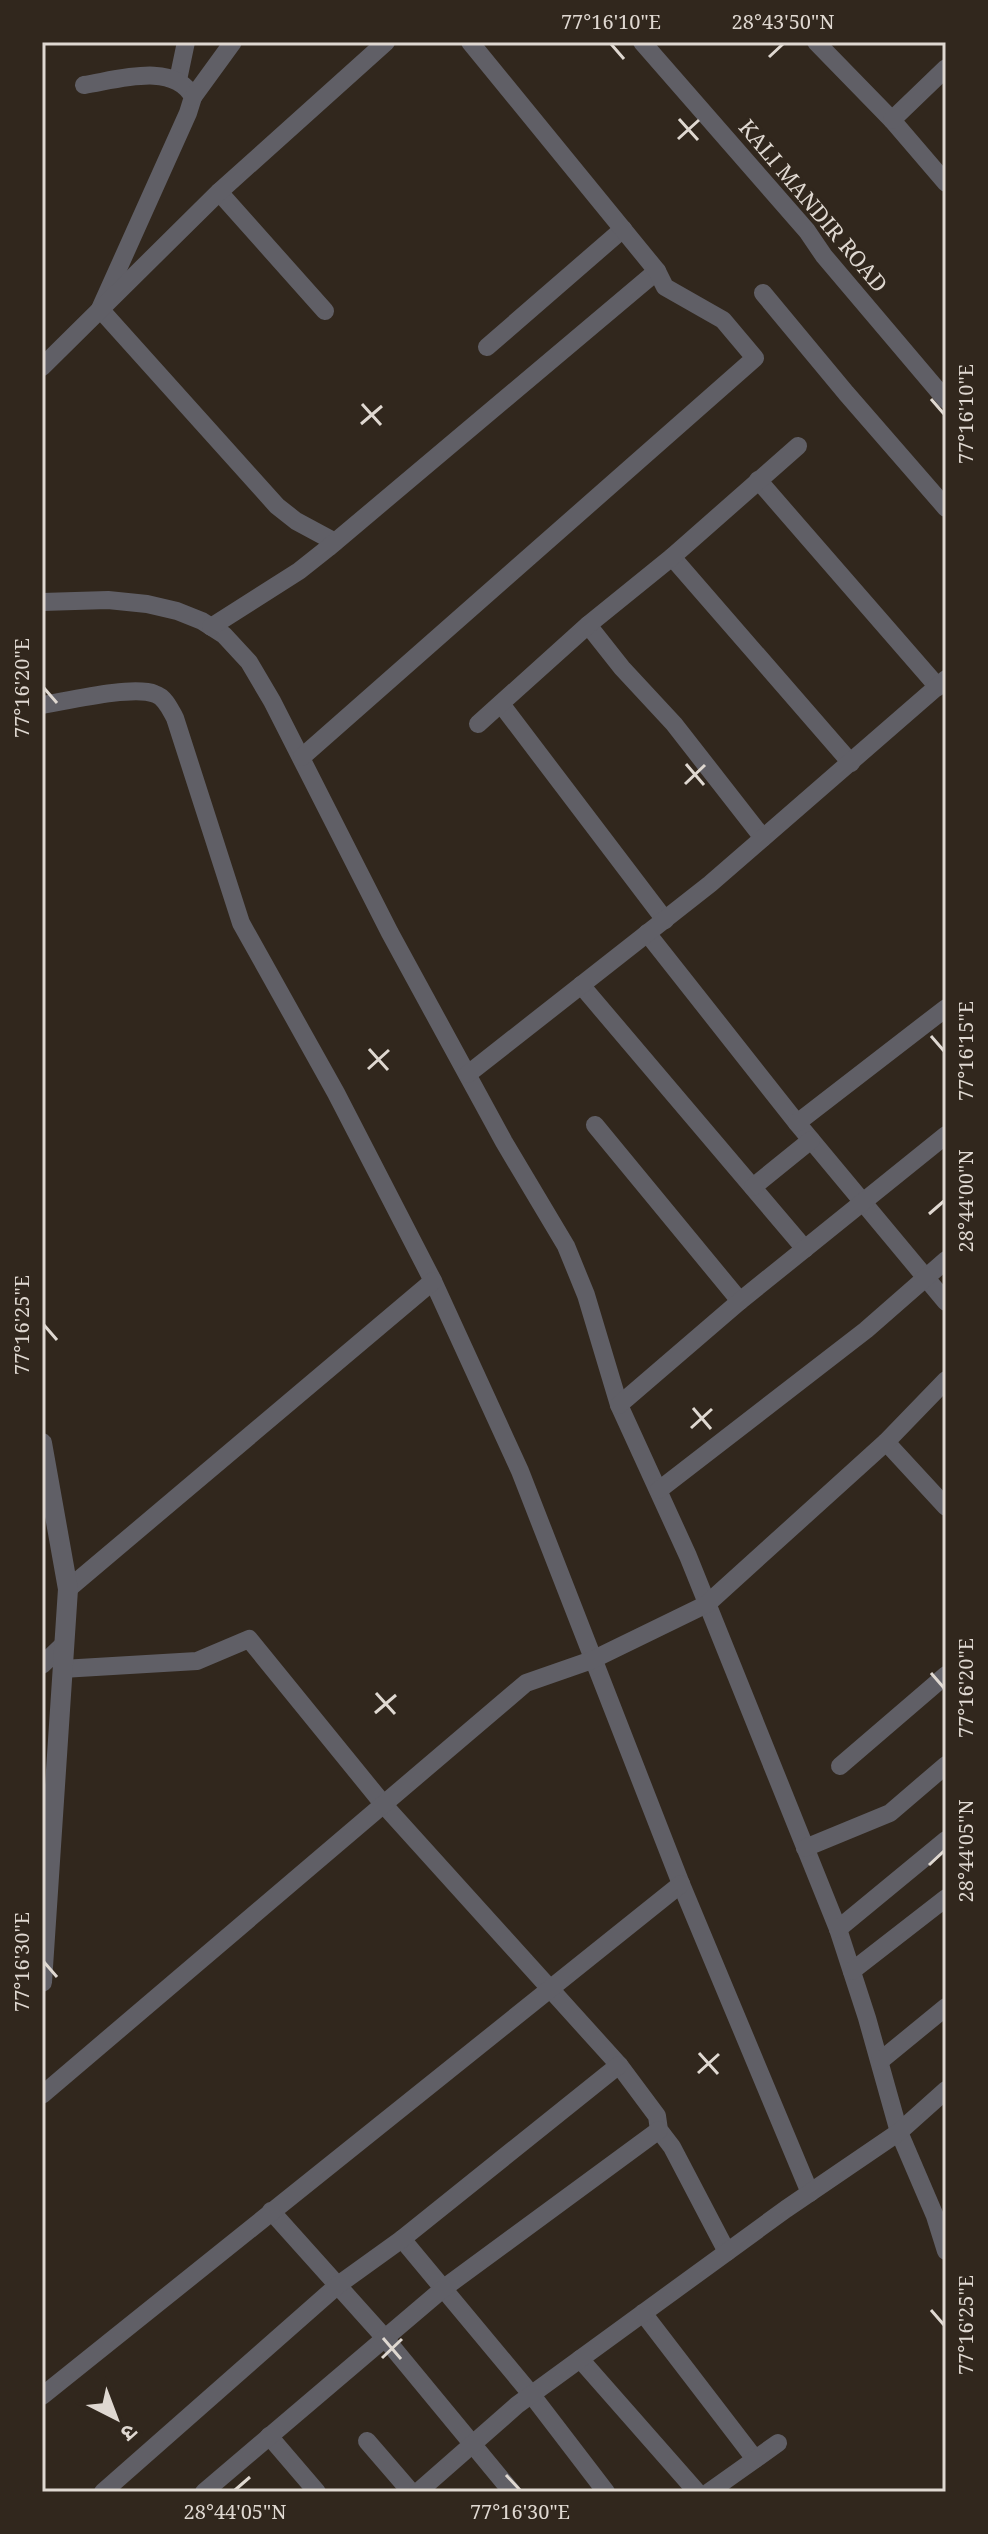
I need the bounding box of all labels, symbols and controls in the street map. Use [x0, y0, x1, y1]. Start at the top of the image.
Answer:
text: 77°16'10"E [561, 8, 661, 35]
text: 28°43'50"N [732, 8, 834, 35]
street label: KALI MANDIR ROAD [733, 112, 895, 298]
text: 77°16'10"E [952, 364, 979, 464]
text: 77°16'20"E [8, 638, 35, 738]
text: 77°16'15"E [952, 1001, 979, 1101]
text: 28°44'00"N [952, 1150, 979, 1252]
text: 77°16'25"E [8, 1275, 35, 1375]
text: 77°16'20"E [952, 1638, 979, 1738]
text: 28°44'05"N [952, 1800, 979, 1902]
text: 77°16'30"E [8, 1912, 35, 2012]
text: 77°16'25"E [952, 2275, 979, 2375]
north arrow [76, 2378, 156, 2458]
text: उ [114, 2418, 145, 2450]
text: 28°44'05"N [184, 2498, 286, 2525]
text: 77°16'30"E [470, 2498, 570, 2525]

